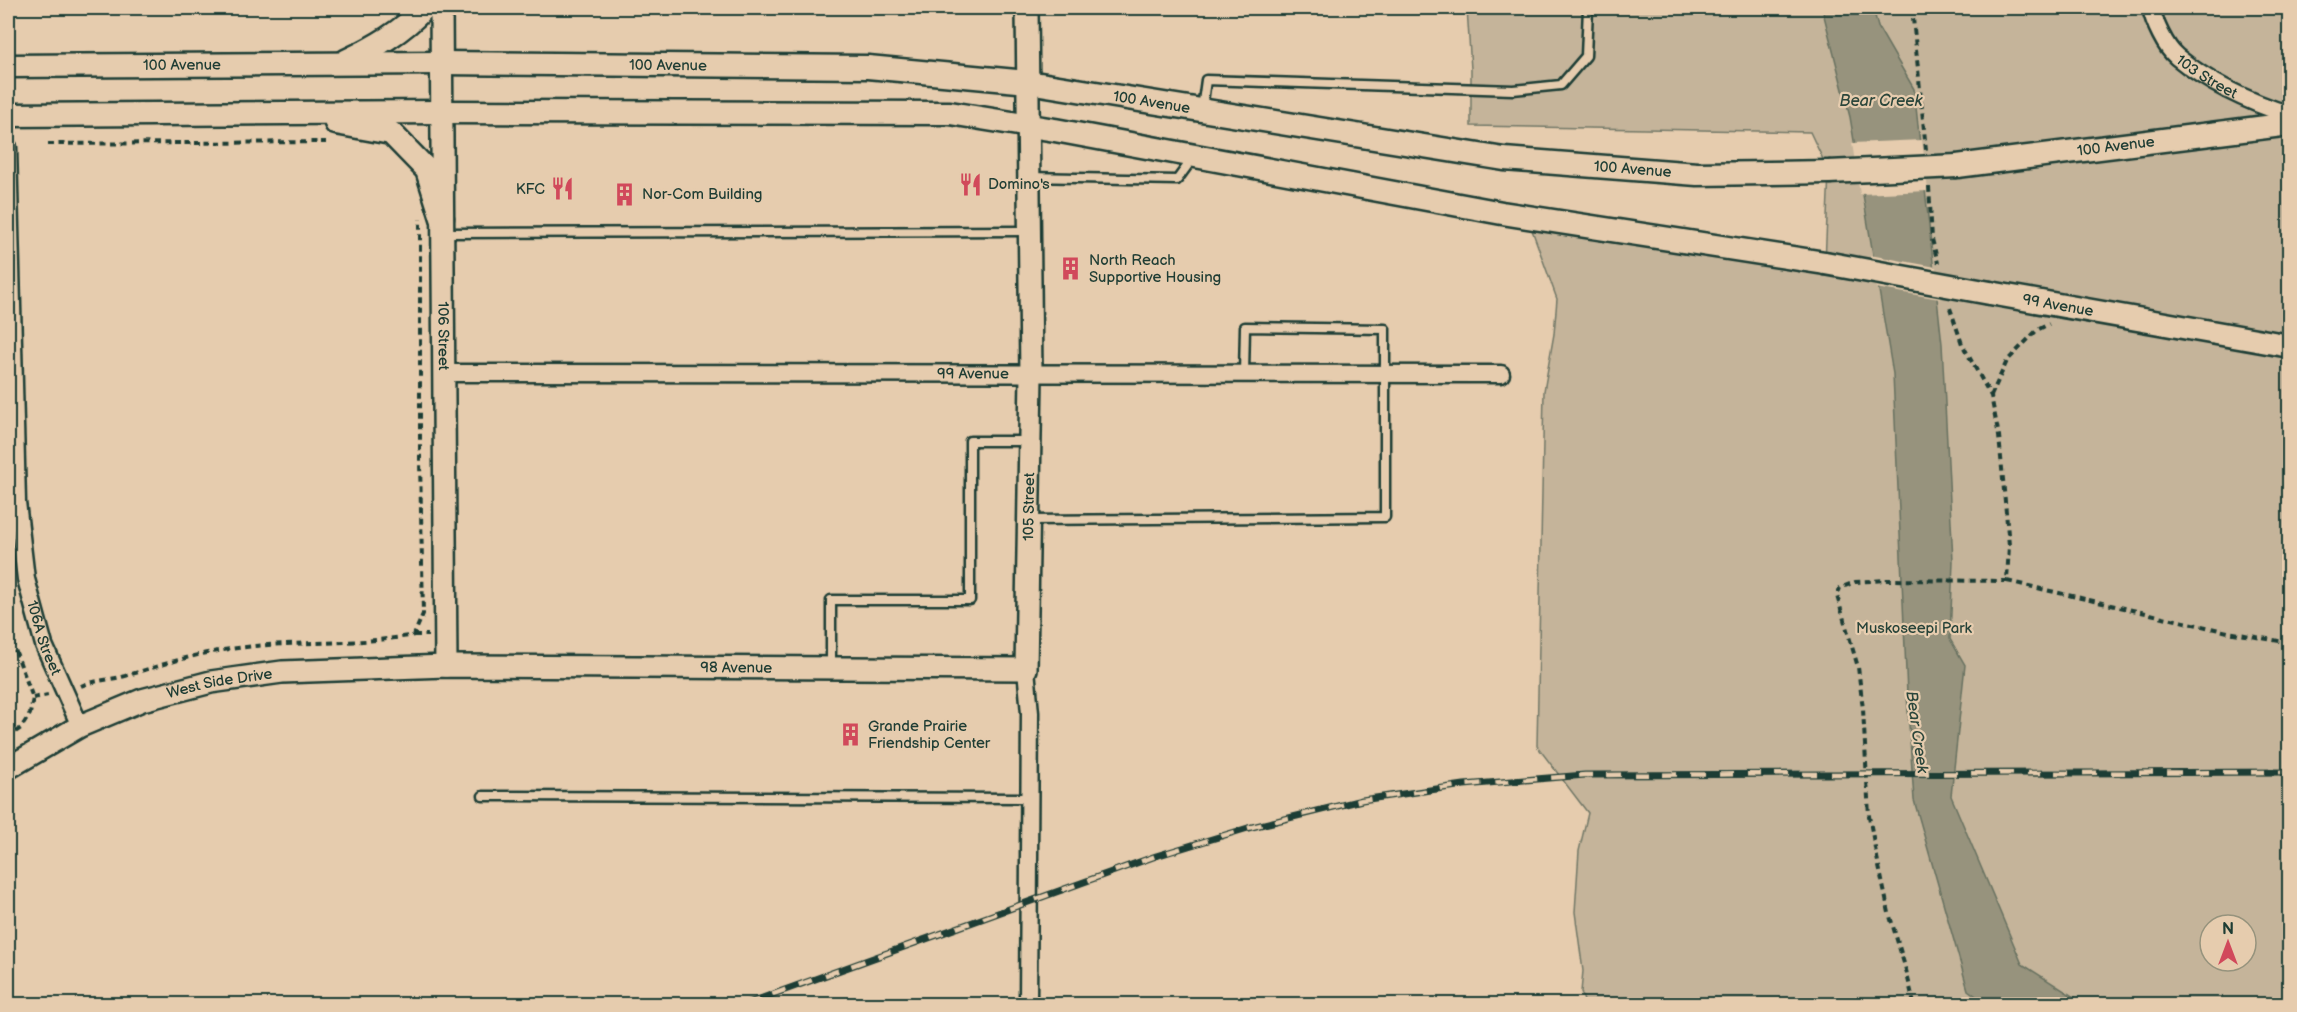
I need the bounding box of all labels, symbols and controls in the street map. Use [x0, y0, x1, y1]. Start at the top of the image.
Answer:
street label: 103 Street [2172, 51, 2241, 103]
street label: 100 Avenue [143, 56, 221, 75]
street label: 100 Avenue [629, 56, 707, 75]
street label: 100 Avenue [1112, 87, 1192, 118]
water label: Bear Creek [1840, 92, 1924, 111]
street label: 100 Avenue [2076, 132, 2156, 161]
street label: 100 Avenue [1593, 157, 1672, 182]
restaurant icon: Domino's [957, 171, 983, 197]
place label: Domino's [988, 175, 1050, 194]
restaurant icon: KFC [550, 176, 576, 202]
place label: KFC [516, 180, 545, 199]
building icon: Nor-Com Building [611, 181, 637, 207]
place label: Nor-Com Building [642, 185, 763, 204]
place label: North Reach Supportive Housing [1089, 251, 1221, 287]
building icon: North Reach Supportive Housing [1058, 256, 1084, 282]
street label: 99 Avenue [2021, 290, 2095, 321]
street label: 106 Street [433, 302, 453, 371]
street label: 99 Avenue [937, 364, 1009, 384]
street label: 105 Street [1019, 472, 1039, 541]
street label: 106A Street [22, 598, 65, 679]
park label: Muskoseepi Park [1856, 619, 1973, 638]
street label: 98 Avenue [700, 658, 772, 678]
street label: West Side Drive [165, 664, 274, 703]
water label: Bear Creek [1901, 690, 1932, 776]
place label: Grande Prairie Friendship Center [868, 717, 991, 753]
building icon: Grande Prairie Friendship Center [837, 722, 863, 748]
north arrow [2198, 913, 2258, 973]
text: N [2222, 920, 2234, 939]

